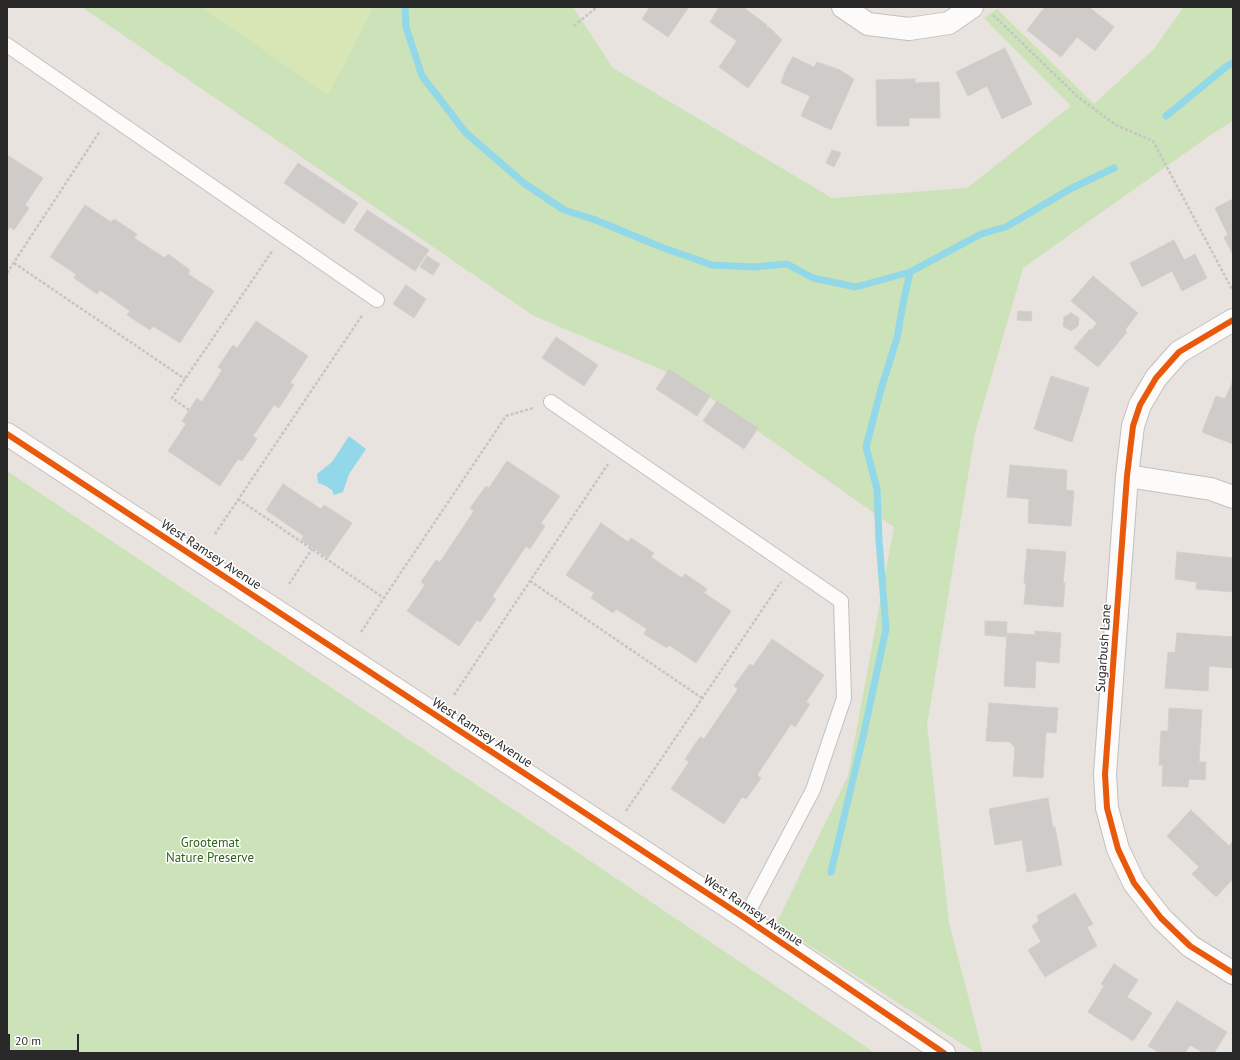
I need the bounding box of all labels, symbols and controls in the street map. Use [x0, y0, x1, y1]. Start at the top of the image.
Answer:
street label: West Ramsey Avenue [158, 517, 264, 593]
street label: Sugarbush Lane [1093, 603, 1115, 693]
street label: West Ramsey Avenue [429, 695, 535, 771]
park label: Grootemat Nature Preserve [166, 835, 254, 866]
street label: West Ramsey Avenue [700, 872, 806, 950]
scale bar [10, 1026, 81, 1052]
text: 20 m [15, 1033, 41, 1048]

